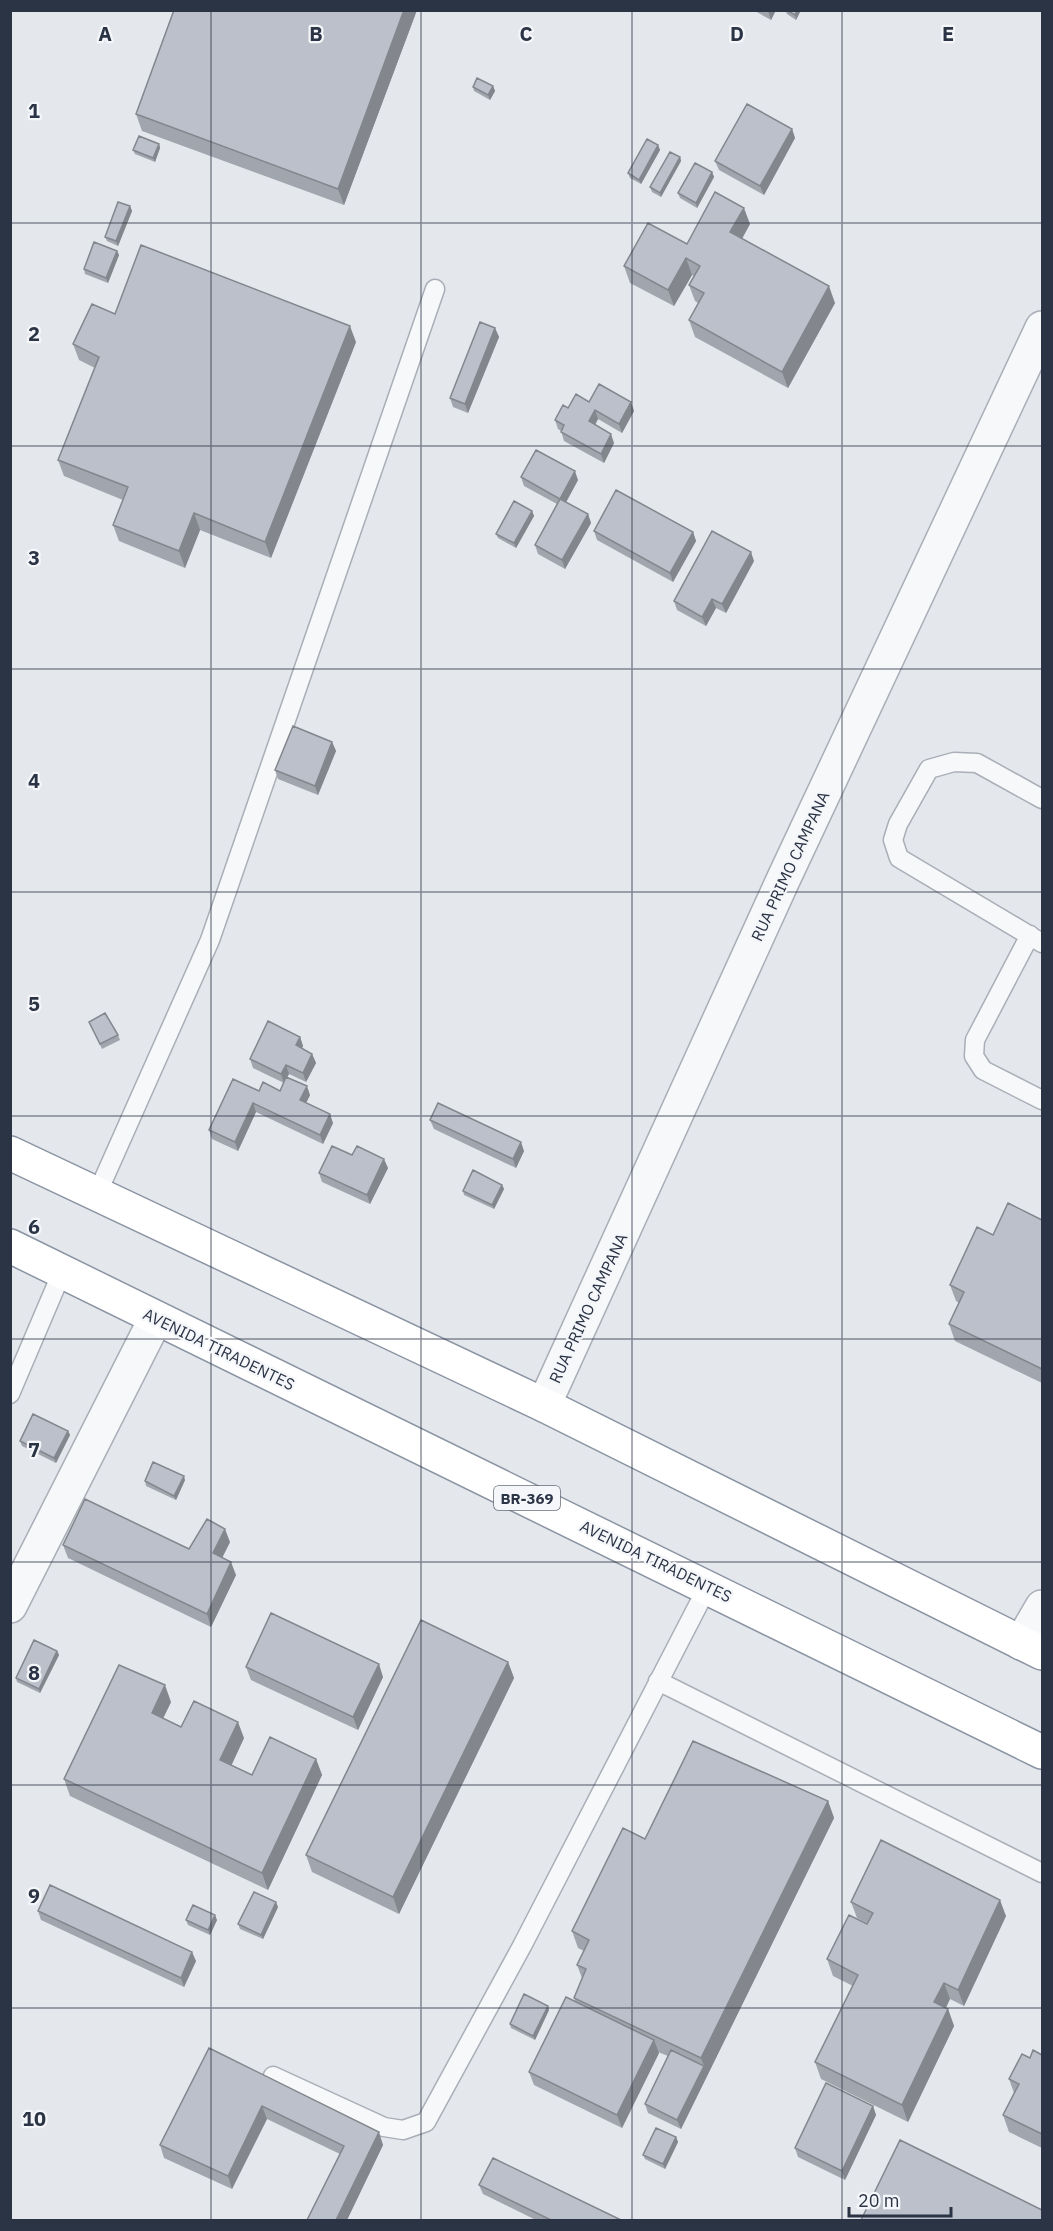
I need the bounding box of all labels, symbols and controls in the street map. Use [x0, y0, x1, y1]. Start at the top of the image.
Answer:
text: A [98, 20, 112, 47]
text: B [309, 20, 323, 47]
text: C [519, 20, 533, 47]
text: D [730, 20, 744, 47]
text: E [942, 20, 954, 47]
text: 1 [28, 97, 40, 124]
text: 2 [28, 320, 40, 347]
text: 3 [28, 544, 40, 571]
text: 4 [28, 767, 40, 794]
street label: RUA PRIMO CAMPANA [746, 788, 834, 944]
text: 5 [28, 990, 40, 1017]
text: 6 [28, 1213, 40, 1240]
street label: RUA PRIMO CAMPANA [544, 1230, 632, 1386]
street label: AVENIDA TIRADENTES [140, 1304, 298, 1394]
text: 7 [28, 1436, 40, 1463]
road number: BR-369 [494, 1486, 560, 1510]
street label: AVENIDA TIRADENTES [577, 1516, 735, 1606]
text: 8 [28, 1659, 40, 1686]
text: 9 [28, 1882, 40, 1909]
text: 10 [22, 2105, 46, 2132]
scale bar [849, 2180, 951, 2218]
text: 20 m [858, 2189, 900, 2212]

